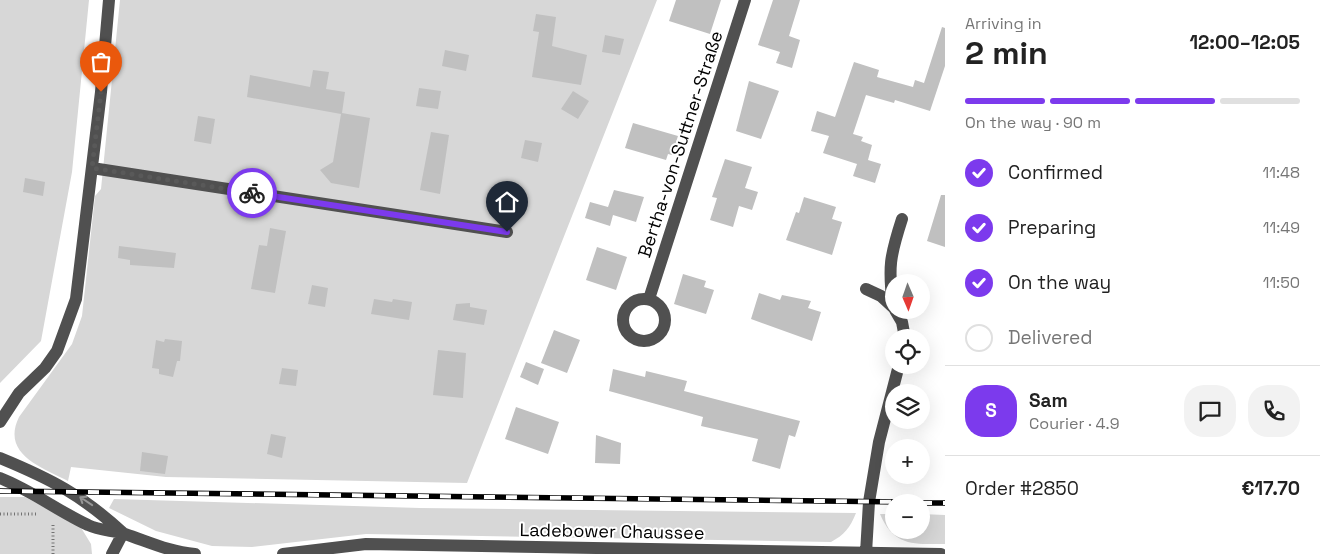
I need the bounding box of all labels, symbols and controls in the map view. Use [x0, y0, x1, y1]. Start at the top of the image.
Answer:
text: Arriving in [965, 13, 1042, 34]
street label: Bertha-von-Suttner-Straße [632, 28, 728, 260]
text: 12:00–12:05 [1189, 30, 1300, 55]
text: 2 min [965, 33, 1048, 73]
pin [80, 41, 122, 92]
icon: bag [87, 48, 115, 76]
text: On the way · 90 m [965, 112, 1101, 133]
icon: check [965, 159, 993, 187]
text: Confirmed [1008, 160, 1103, 185]
text: 11:48 [1263, 162, 1300, 183]
courier [227, 168, 277, 218]
icon: bike [238, 179, 266, 207]
pin [486, 181, 528, 232]
icon: home [493, 188, 521, 216]
icon: check [965, 214, 993, 242]
text: Preparing [1008, 215, 1096, 240]
text: 11:49 [1263, 217, 1300, 238]
icon: check [965, 269, 993, 297]
text: On the way [1008, 270, 1111, 295]
text: 11:50 [1263, 272, 1300, 293]
north arrow [885, 274, 930, 319]
map controls [885, 274, 930, 539]
text: Delivered [1008, 325, 1093, 350]
button: locate [885, 329, 930, 374]
button: layers [885, 384, 930, 429]
button: chat [1184, 385, 1236, 437]
button: phone [1248, 385, 1300, 437]
text: Sam [1029, 388, 1068, 413]
text: S [985, 398, 997, 423]
text: Courier · 4.9 [1029, 413, 1119, 434]
button: + [885, 439, 930, 484]
text: Order #2850 [965, 476, 1079, 501]
text: €17.70 [1242, 476, 1300, 501]
button: − [885, 494, 930, 539]
one-way arrow [80, 496, 94, 506]
street label: Ladebower Chaussee [519, 518, 705, 544]

